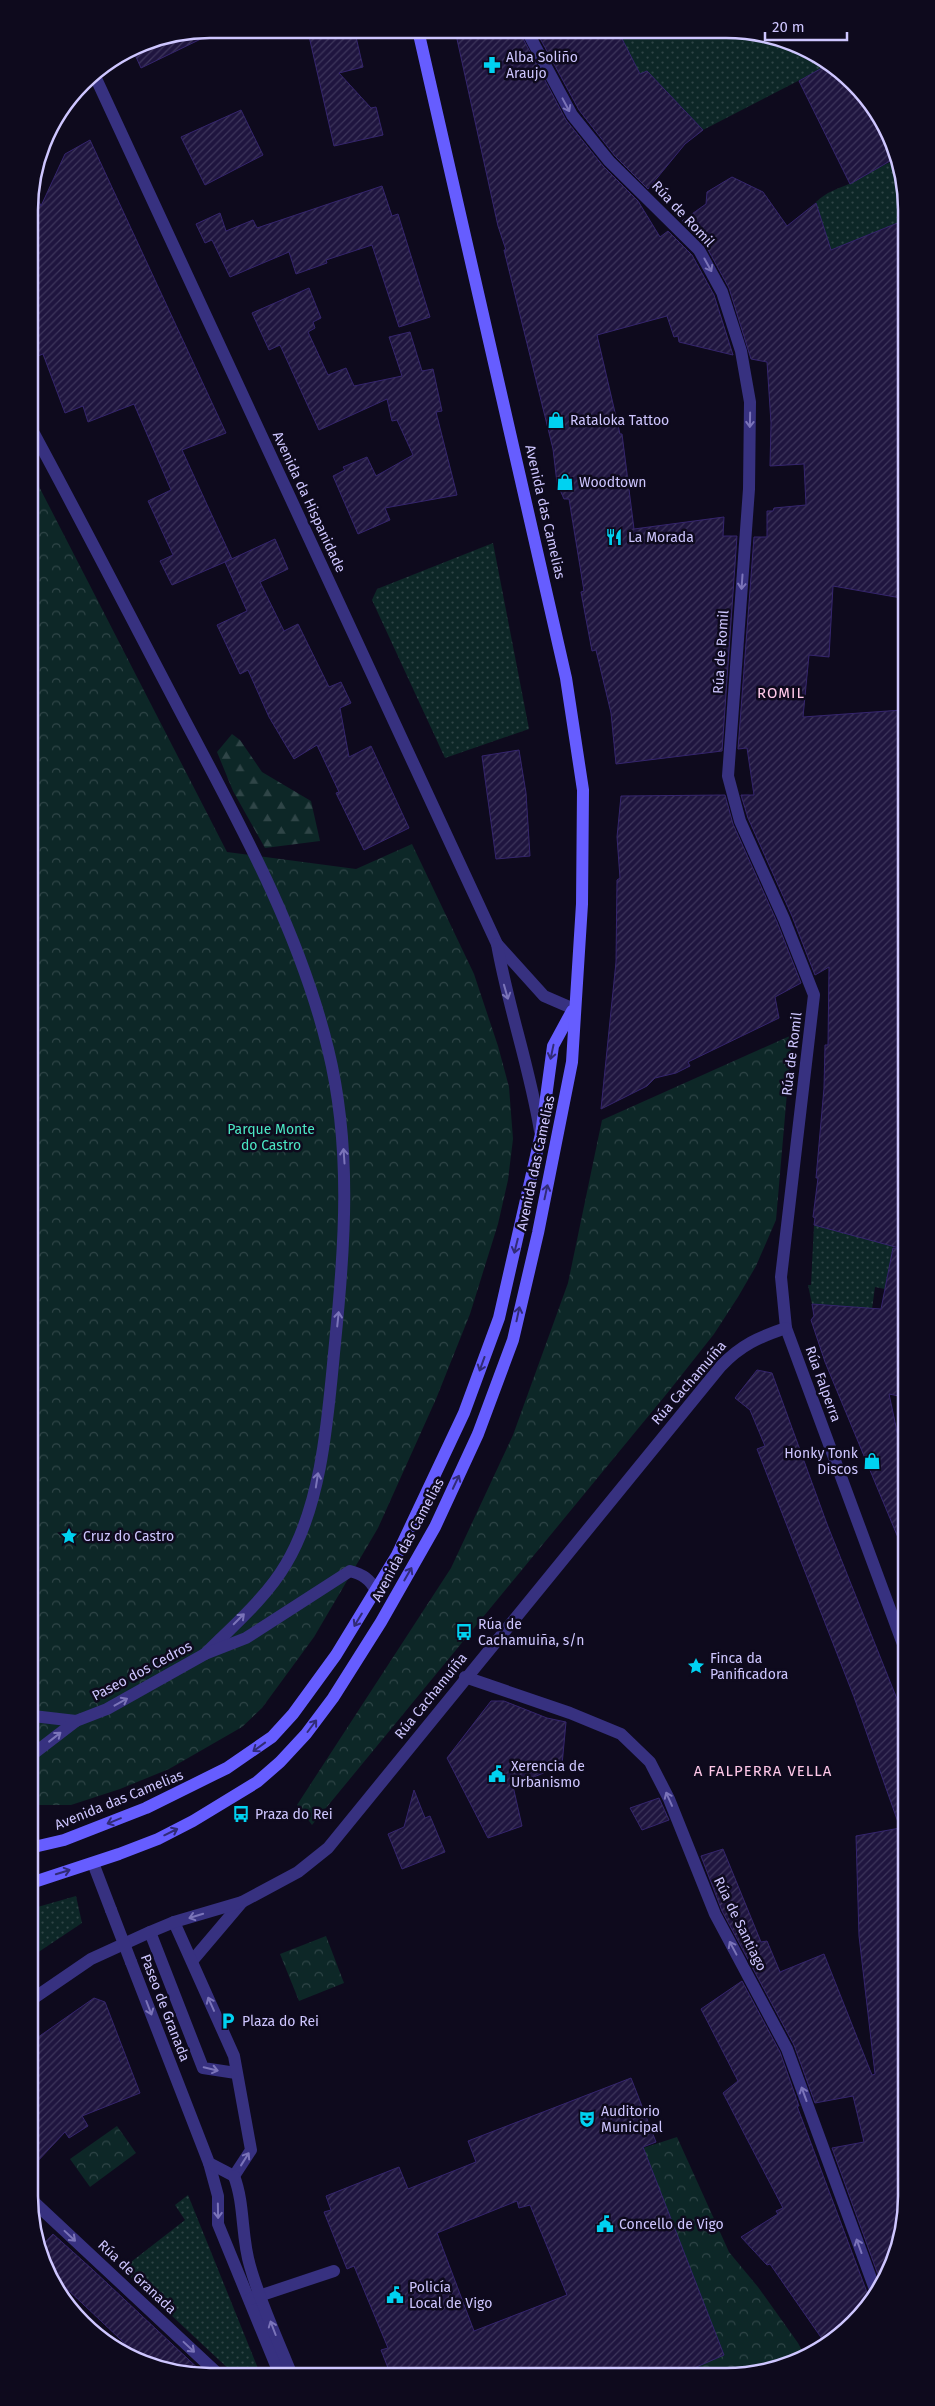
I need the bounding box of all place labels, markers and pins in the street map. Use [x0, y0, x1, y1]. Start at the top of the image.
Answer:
place label: Alba Soliño Araujo [506, 49, 578, 82]
pharmacy icon: Alba Soliño Araujo [482, 55, 502, 75]
shop icon: Rataloka Tattoo [546, 410, 566, 430]
place label: Rataloka Tattoo [570, 412, 669, 429]
shop icon: Woodtown [555, 472, 575, 492]
place label: Woodtown [579, 474, 646, 491]
restaurant icon: La Morada [604, 527, 624, 547]
place label: La Morada [628, 529, 694, 546]
place label: Honky Tonk Discos [784, 1445, 859, 1478]
shop icon: Honky Tonk Discos [862, 1451, 882, 1471]
place icon: Cruz do Castro [59, 1526, 79, 1546]
place label: Cruz do Castro [83, 1528, 174, 1545]
place label: Rúa de Cachamuiña, s/n [478, 1616, 584, 1649]
bus stop icon: Rúa de Cachamuiña, s/n [454, 1622, 474, 1642]
place label: Finca da Panificadora [710, 1650, 788, 1683]
place icon: Finca da Panificadora [686, 1656, 706, 1676]
place label: Xerencia de Urbanismo [511, 1758, 585, 1791]
public building icon: Xerencia de Urbanismo [487, 1764, 507, 1784]
bus stop icon: Praza do Rei [231, 1804, 251, 1824]
place label: Praza do Rei [255, 1806, 333, 1823]
parking icon: Plaza do Rei [218, 2011, 238, 2031]
place label: Plaza do Rei [242, 2013, 319, 2030]
place label: Auditorio Municipal [601, 2103, 663, 2136]
theatre icon: Auditorio Municipal [577, 2109, 597, 2129]
public building icon: Concello de Vigo [595, 2214, 615, 2234]
place label: Concello de Vigo [619, 2216, 724, 2233]
place label: Policía Local de Vigo [409, 2279, 492, 2312]
public building icon: Policía Local de Vigo [385, 2285, 405, 2305]

